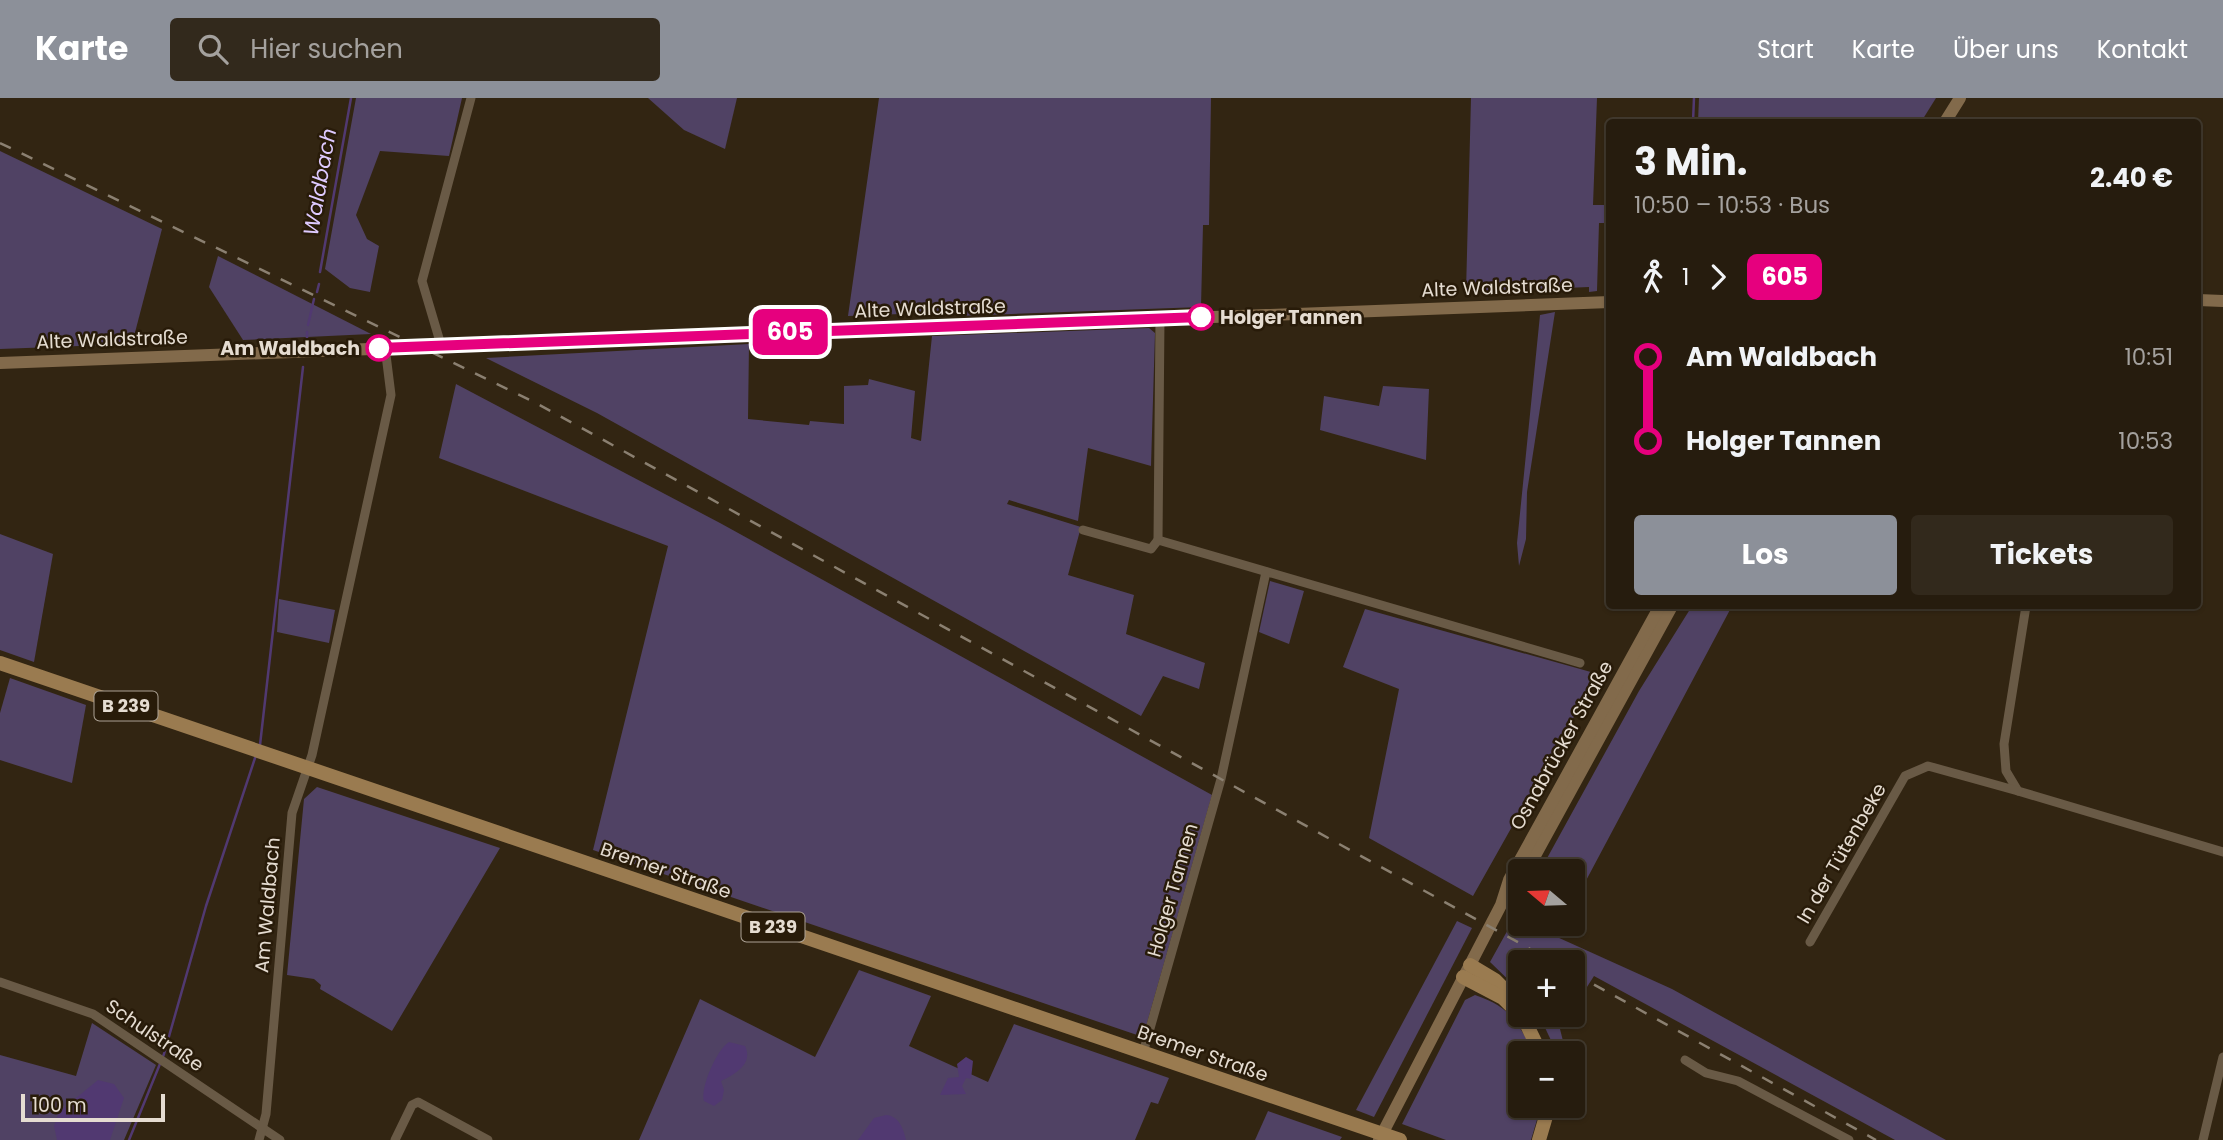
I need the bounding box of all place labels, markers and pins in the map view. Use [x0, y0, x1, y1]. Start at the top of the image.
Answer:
marker: Holger Tannen [1188, 304, 1214, 330]
place label: Holger Tannen [1220, 304, 1363, 331]
place label: Am Waldbach [220, 335, 360, 362]
marker: Am Waldbach [366, 335, 392, 361]

